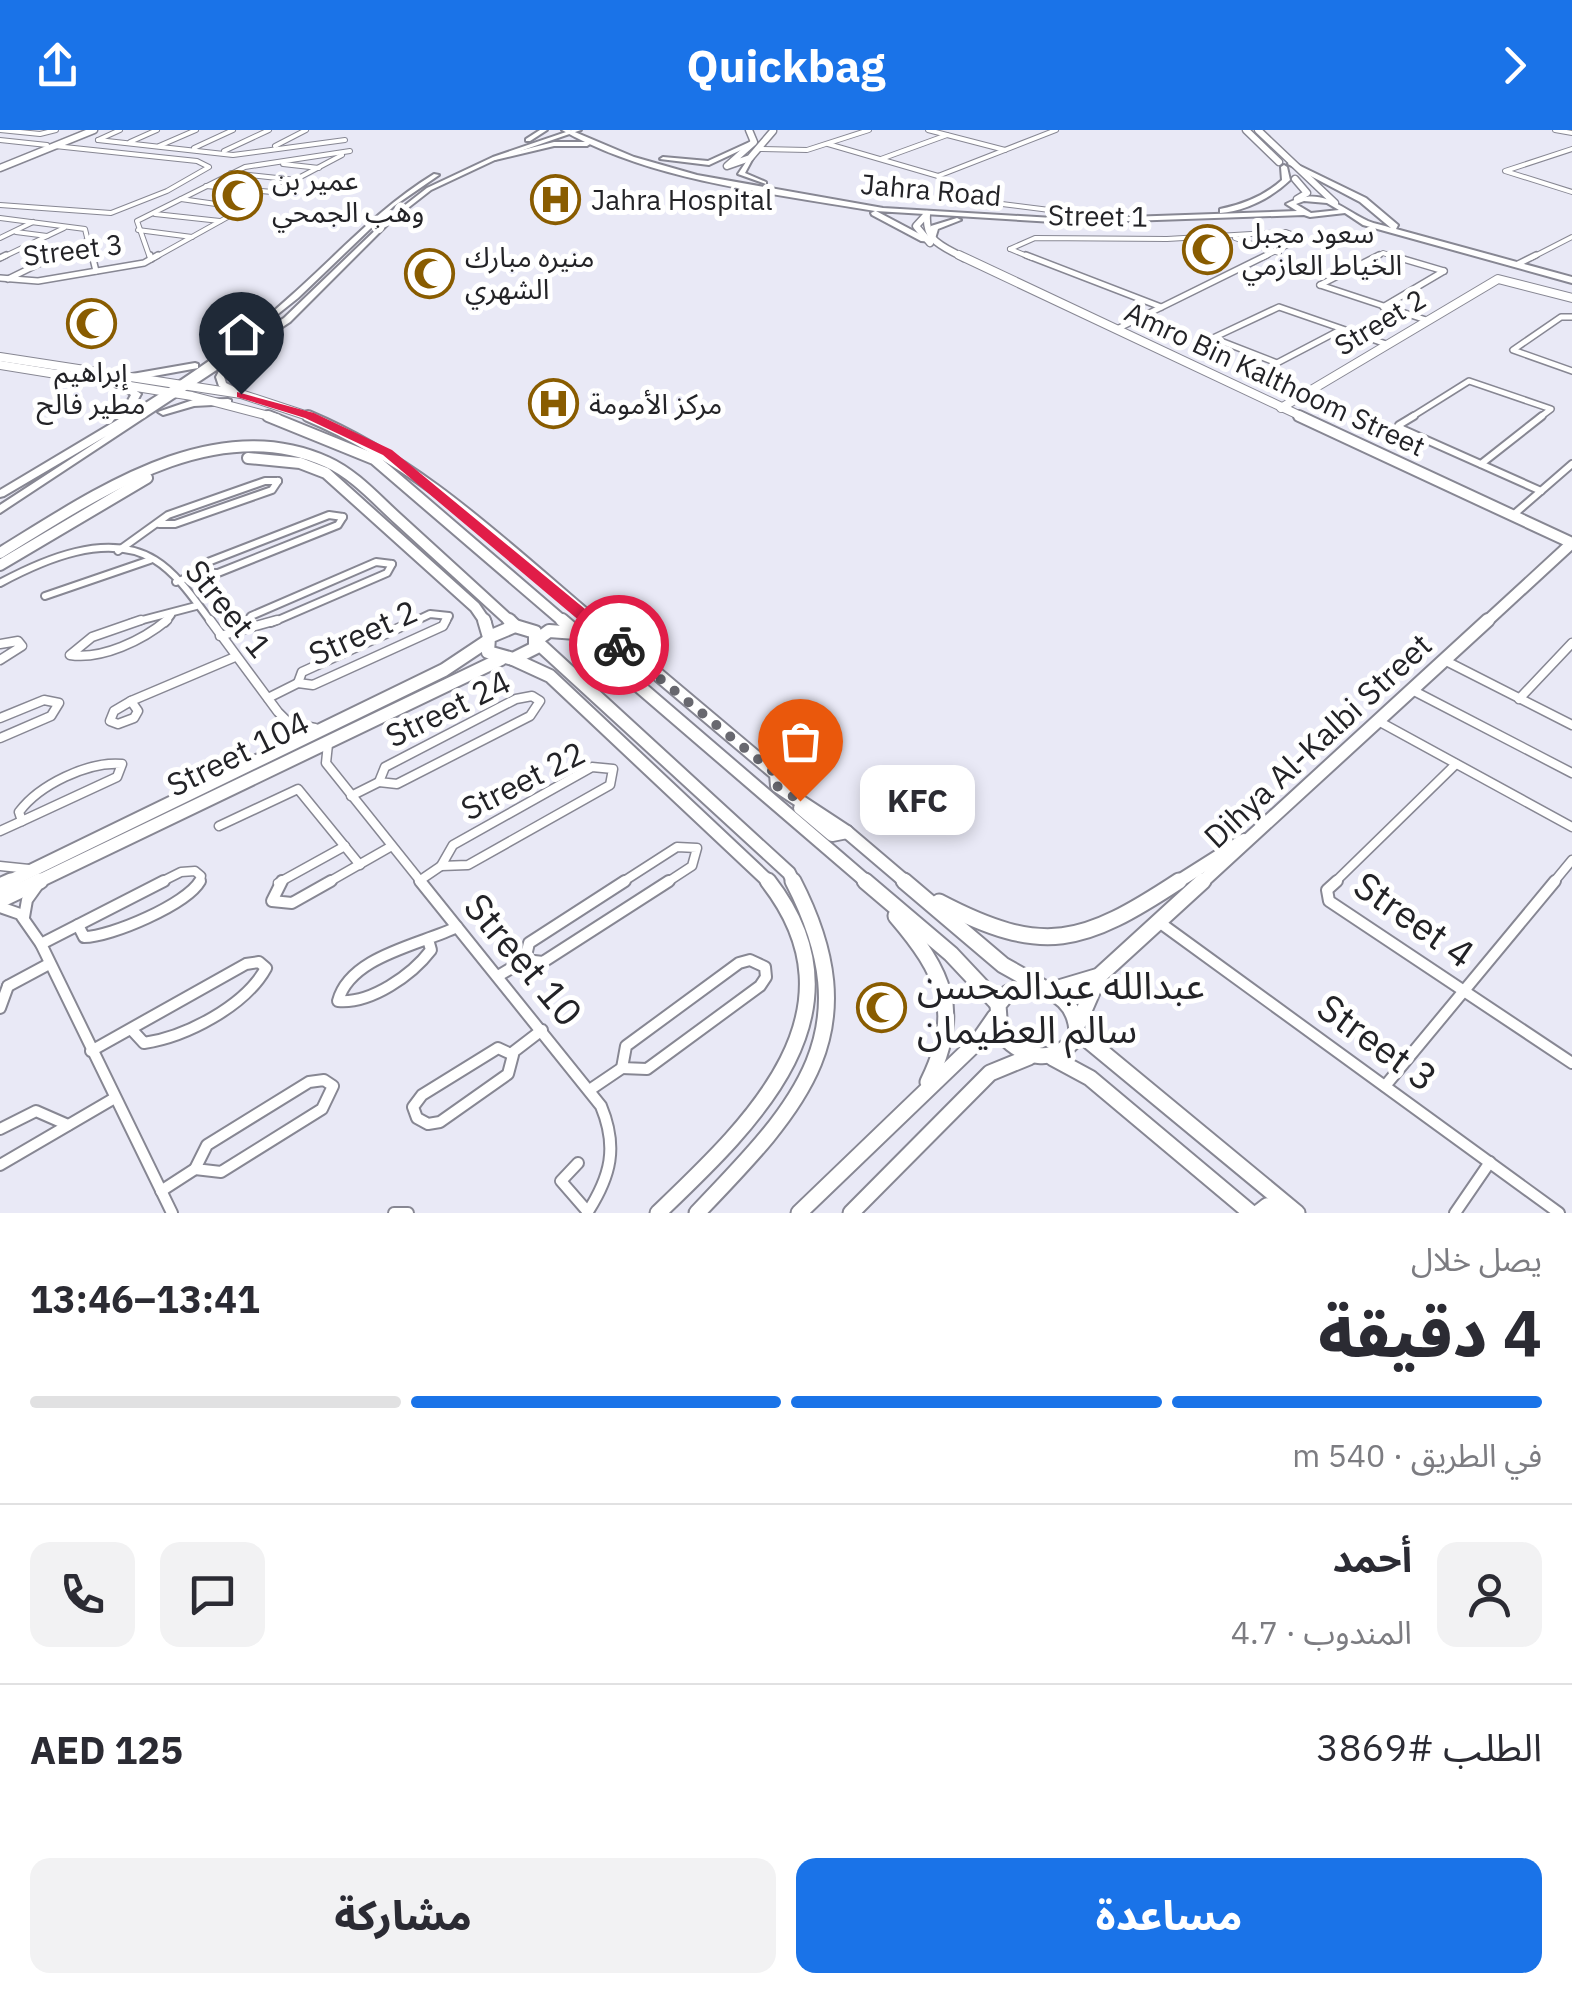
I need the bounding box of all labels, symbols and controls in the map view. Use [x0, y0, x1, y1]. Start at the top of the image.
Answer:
text: Quickbag [687, 36, 885, 94]
icon: share [30, 38, 85, 93]
icon: forward [1487, 38, 1542, 93]
place label: عمير بن وهب الجمحي [272, 161, 424, 233]
street label: Jahra Road [859, 165, 1003, 214]
mosque icon: عمير بن وهب الجمحي [211, 170, 263, 222]
hospital icon: Jahra Hospital [530, 174, 582, 226]
place label: Jahra Hospital [591, 181, 773, 218]
street label: Street 1 [1048, 196, 1148, 235]
place label: سعود مجبل الخياط العازمي [1242, 214, 1402, 286]
mosque icon: سعود مجبل الخياط العازمي [1181, 223, 1233, 275]
street label: Street 3 [21, 225, 125, 274]
place label: منيره مبارك الشهري [465, 238, 594, 310]
mosque icon: منيره مبارك الشهري [404, 247, 456, 299]
street label: Street 2 [1327, 280, 1432, 363]
pin [199, 292, 284, 395]
street label: Amro Bin Kalthoom Street [1119, 293, 1431, 464]
mosque icon: إبراهيم مطير فالح [65, 298, 117, 350]
icon: home [214, 307, 269, 362]
place label: إبراهيم مطير فالح [37, 353, 145, 425]
hospital icon: مركز الأمومة [528, 378, 580, 430]
place label: مركز الأمومة [589, 385, 722, 422]
street label: Street 1 [176, 551, 281, 666]
street label: Street 2 [302, 590, 423, 675]
courier [569, 595, 669, 695]
icon: bike [592, 618, 647, 673]
street label: Dihya Al-Kalbi Street [1194, 624, 1440, 857]
street label: Street 24 [378, 660, 517, 756]
pin [758, 699, 843, 802]
street label: Street 104 [160, 701, 315, 805]
icon: bag [773, 714, 828, 769]
street label: Street 22 [453, 731, 592, 829]
callout: KFC [860, 766, 975, 836]
text: KFC [887, 779, 948, 821]
street label: Street 4 [1345, 860, 1485, 978]
street label: Street 10 [454, 882, 594, 1036]
place label: عبدالله عبدالمحسن سالم العظيمان [917, 960, 1205, 1059]
mosque icon: عبدالله عبدالمحسن سالم العظيمان [856, 982, 908, 1034]
street label: Street 3 [1308, 982, 1447, 1102]
text: يصل خلال [1411, 1238, 1542, 1280]
text: 13:41–13:46 [30, 1274, 260, 1323]
text: 4 دقيقة [1318, 1290, 1542, 1375]
text: في الطريق · 540 m [1292, 1434, 1542, 1476]
text: أحمد [1332, 1533, 1412, 1582]
button: phone [30, 1542, 135, 1647]
button: chat [160, 1542, 265, 1647]
button: person [1437, 1542, 1542, 1647]
text: المندوب · 4.7 [1231, 1611, 1412, 1653]
text: الطلب #3869 [1316, 1722, 1542, 1771]
text: AED 125 [30, 1725, 183, 1774]
button: مشاركة [30, 1858, 776, 1973]
button: مساعدة [796, 1858, 1542, 1973]

